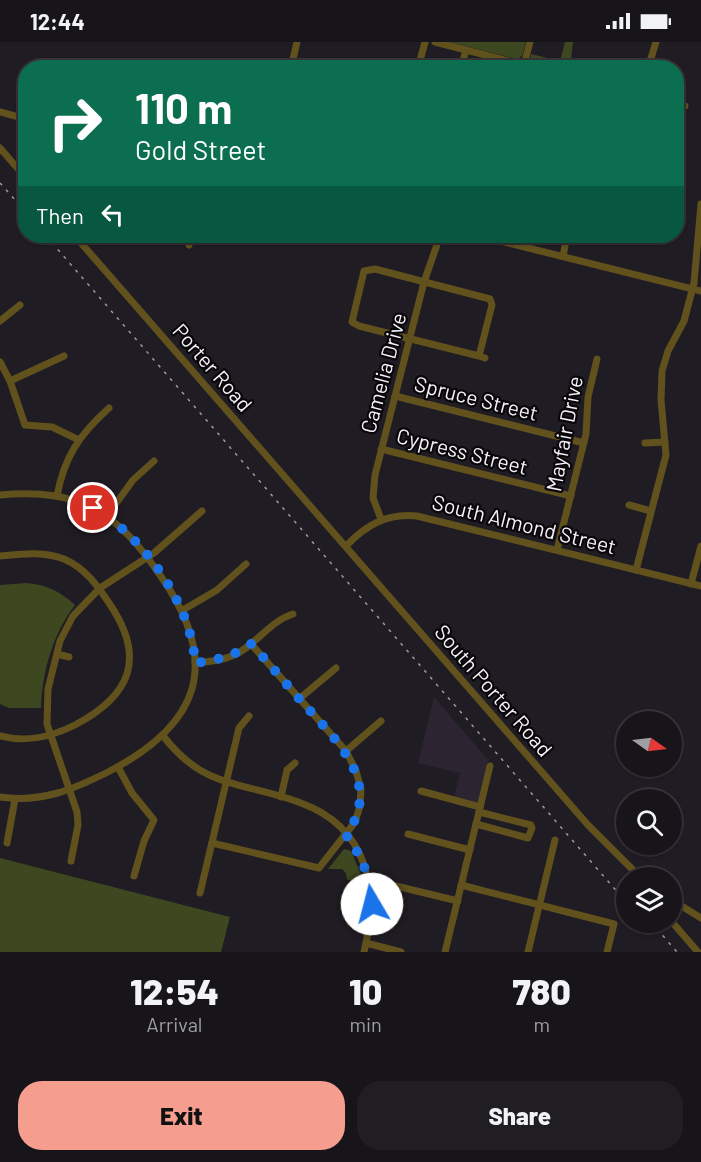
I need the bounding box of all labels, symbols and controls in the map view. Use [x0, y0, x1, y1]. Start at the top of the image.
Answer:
text: 12:44 [30, 8, 85, 34]
text: 110 m [135, 82, 232, 132]
icon: right [36, 84, 114, 162]
text: Gold Street [135, 133, 266, 165]
icon: left [96, 198, 129, 231]
text: Then [36, 202, 84, 228]
street label: Camelia Drive [354, 310, 411, 436]
street label: Porter Road [168, 318, 258, 416]
street label: Spruce Street [412, 370, 541, 425]
street label: Mayfair Drive [540, 374, 587, 494]
street label: Cypress Street [394, 422, 530, 479]
pin [67, 482, 118, 533]
street label: South Almond Street [430, 489, 619, 558]
icon: arrive [76, 491, 109, 524]
street label: South Porter Road [430, 619, 558, 761]
north arrow [616, 711, 682, 777]
map controls [616, 711, 682, 933]
button: search [616, 789, 682, 855]
button: layers [616, 867, 682, 933]
position arrow [340, 872, 404, 936]
text: 12:54 [130, 969, 219, 1012]
text: 10 [349, 969, 382, 1012]
text: 780 [512, 969, 571, 1012]
text: Arrival [147, 1012, 202, 1036]
text: min [349, 1012, 382, 1036]
text: m [533, 1012, 550, 1036]
button: Exit [18, 1081, 345, 1150]
button: Share [357, 1081, 683, 1150]

